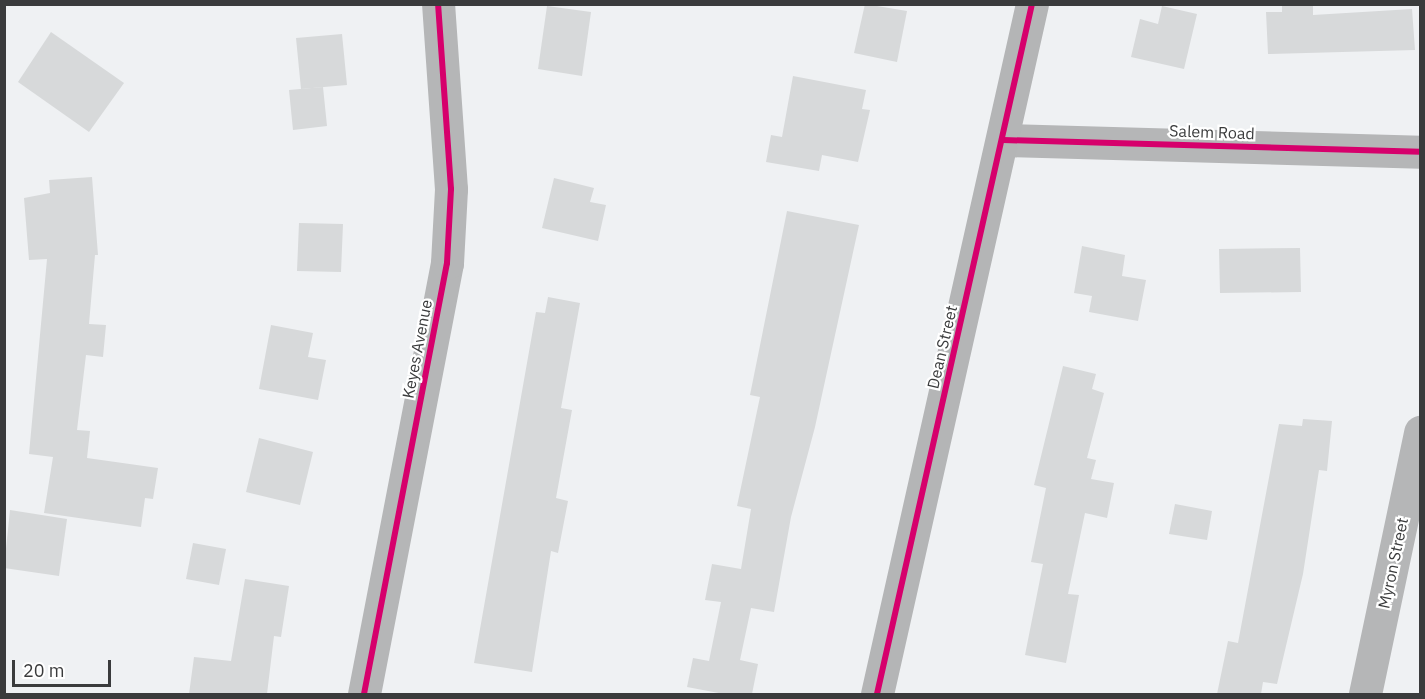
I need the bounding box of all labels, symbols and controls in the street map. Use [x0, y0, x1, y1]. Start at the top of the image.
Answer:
street label: Salem Road [1169, 121, 1255, 143]
street label: Keyes Avenue [398, 298, 436, 400]
street label: Dean Street [923, 304, 961, 390]
street label: Myron Street [1374, 516, 1412, 610]
scale bar [15, 648, 114, 686]
text: 20 m [23, 659, 65, 682]

